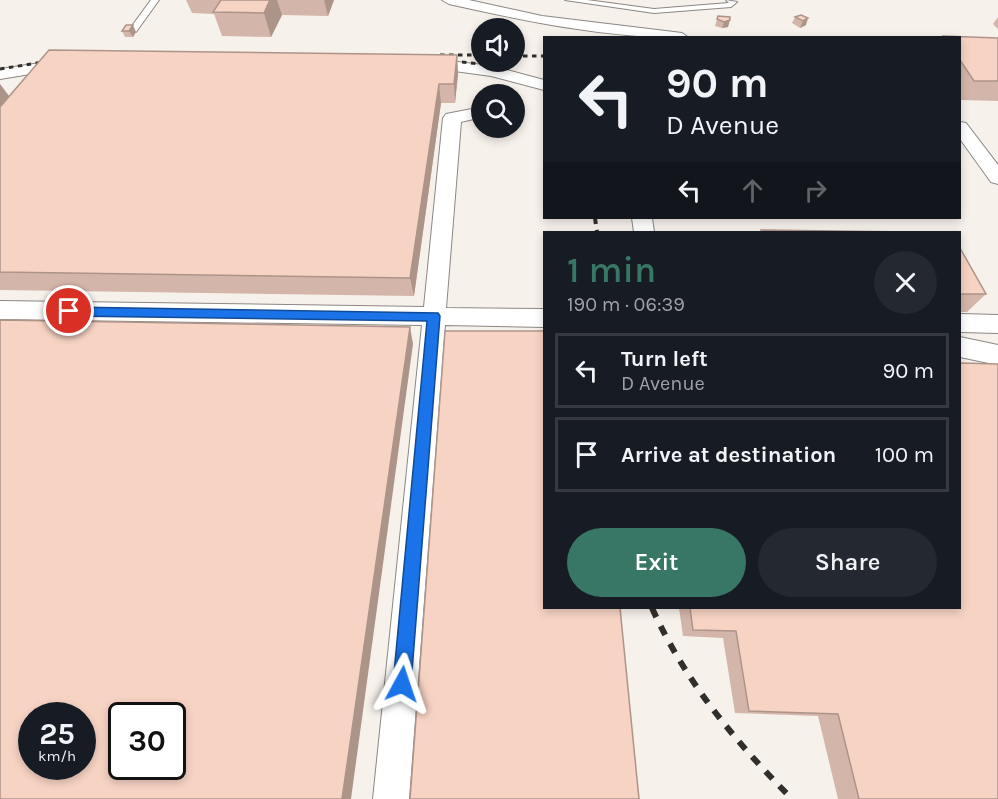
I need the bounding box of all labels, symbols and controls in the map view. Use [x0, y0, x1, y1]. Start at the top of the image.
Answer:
map controls [471, 18, 525, 138]
button: sound [471, 18, 525, 72]
text: 90 m [666, 58, 769, 108]
icon: left [567, 60, 645, 138]
button: search [471, 84, 525, 138]
text: D Avenue [666, 109, 779, 141]
icon: left [673, 174, 706, 207]
icon: ahead [736, 174, 769, 207]
icon: right [799, 174, 832, 207]
text: 1 min [567, 249, 656, 291]
button: close [874, 251, 937, 314]
pin [43, 285, 94, 336]
text: 190 m · 06:39 [567, 293, 685, 316]
icon: arrive [52, 294, 85, 327]
text: Turn left [621, 346, 708, 372]
icon: left [570, 354, 603, 387]
text: 90 m [882, 358, 934, 384]
text: D Avenue [621, 372, 705, 395]
icon: arrive [570, 438, 603, 471]
text: Arrive at destination [621, 442, 836, 468]
text: 100 m [875, 442, 934, 468]
button: Exit [567, 528, 746, 597]
button: Share [758, 528, 937, 597]
position arrow [370, 652, 434, 716]
speed limit sign: 30 [108, 702, 186, 780]
text: 25 [39, 716, 75, 752]
text: km/h [38, 747, 76, 765]

